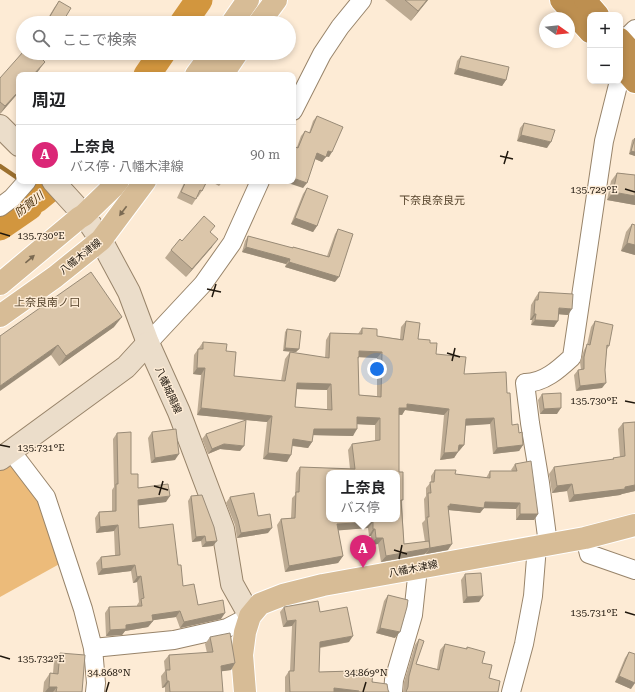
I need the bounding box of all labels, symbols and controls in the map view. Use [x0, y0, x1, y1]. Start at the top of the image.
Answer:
north arrow [539, 12, 575, 48]
map controls [587, 12, 623, 84]
button: + [587, 12, 623, 48]
search box [16, 16, 296, 60]
icon: search [30, 27, 52, 49]
text: ここで検索 [62, 31, 137, 49]
button: − [587, 48, 623, 84]
text: 周辺 [32, 90, 66, 110]
text: 上奈良 [70, 138, 115, 156]
text: A [40, 147, 50, 162]
text: 90 m [250, 147, 280, 162]
text: バス停 · 八幡木津線 [70, 159, 184, 174]
text: 135.729°E [570, 184, 618, 195]
water label: 防賀川 [12, 188, 47, 220]
district label: 下奈良奈良元 [399, 194, 465, 207]
one-way arrow [119, 205, 127, 216]
text: 135.730°E [17, 230, 65, 241]
street label: 八幡木津線 [57, 236, 103, 276]
one-way arrow [25, 255, 35, 264]
district label: 上奈良南ノ口 [14, 296, 80, 309]
your location [367, 359, 387, 379]
street label: 八幡城陽線 [153, 365, 184, 415]
text: 135.730°E [570, 395, 618, 406]
text: 135.731°E [17, 442, 65, 453]
popup [326, 470, 400, 522]
text: 上奈良 [340, 479, 386, 497]
text: バス停 [340, 500, 380, 515]
pin: A [350, 535, 376, 568]
street label: 八幡木津線 [388, 558, 439, 579]
text: 135.731°E [570, 607, 618, 618]
text: 135.732°E [17, 653, 65, 664]
text: 34.868°N [87, 667, 131, 678]
text: 34.869°N [344, 667, 388, 678]

